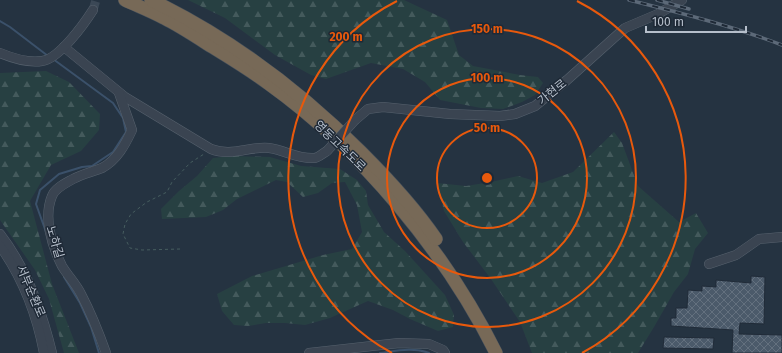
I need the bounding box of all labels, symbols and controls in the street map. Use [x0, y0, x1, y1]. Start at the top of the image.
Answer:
scale bar [646, 8, 746, 34]
text: 100 m [652, 15, 684, 29]
text: 150 m [471, 22, 503, 36]
text: 200 m [329, 30, 363, 44]
text: 100 m [471, 71, 503, 85]
street label: 가현로 [535, 76, 569, 108]
street label: 영동고속도로 [311, 118, 369, 174]
text: 50 m [474, 121, 500, 135]
centre of rings [480, 171, 494, 185]
street label: 노하길 [43, 224, 67, 260]
street label: 서부순환로 [14, 263, 48, 319]

